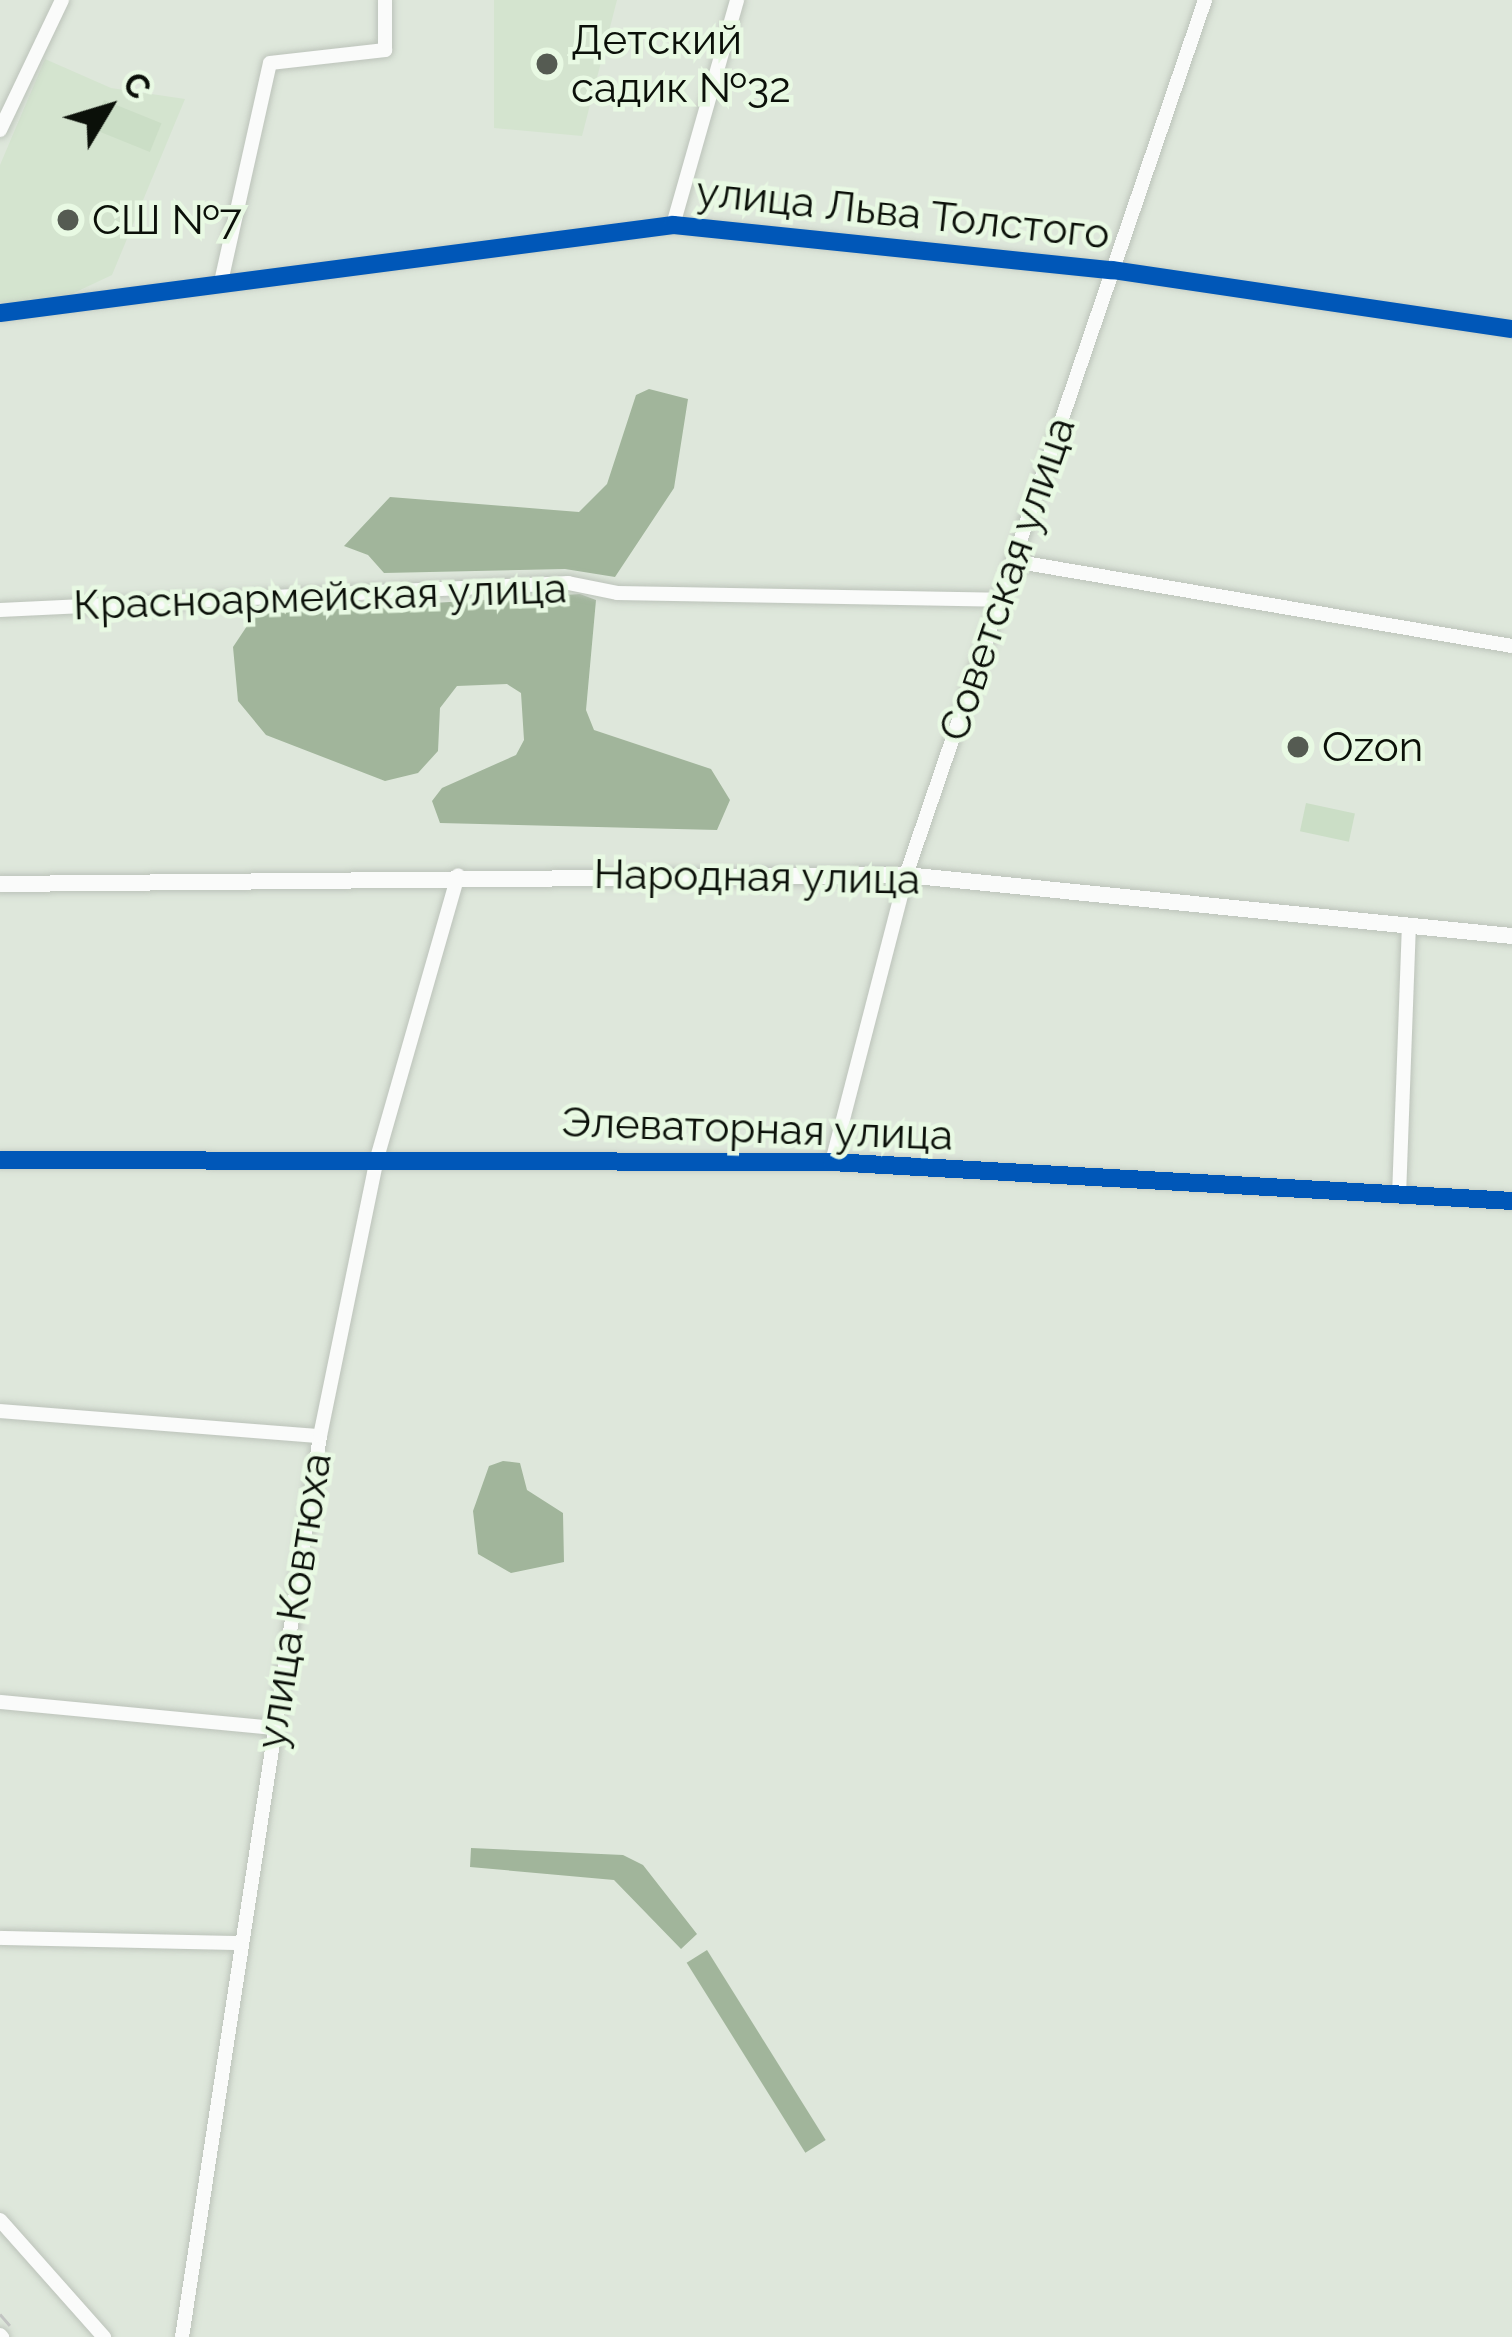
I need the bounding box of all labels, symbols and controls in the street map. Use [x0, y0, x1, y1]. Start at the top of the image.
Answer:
place label: Детский садик №32 [571, 15, 791, 114]
north arrow [48, 48, 168, 168]
marker: Детский садик №32 [534, 51, 560, 77]
text: С [114, 65, 159, 106]
street label: улица Льва Толстого [693, 166, 1113, 260]
place label: СШ №7 [92, 195, 242, 245]
marker: СШ №7 [55, 207, 81, 233]
street label: Советская улица [928, 410, 1086, 748]
street label: Красноармейская улица [72, 563, 568, 631]
place label: Ozon [1322, 722, 1423, 772]
marker: Ozon [1285, 734, 1311, 760]
street label: Народная улица [593, 849, 921, 905]
street label: Элеваторная улица [560, 1097, 954, 1161]
street label: улица Ковтюха [246, 1449, 342, 1753]

